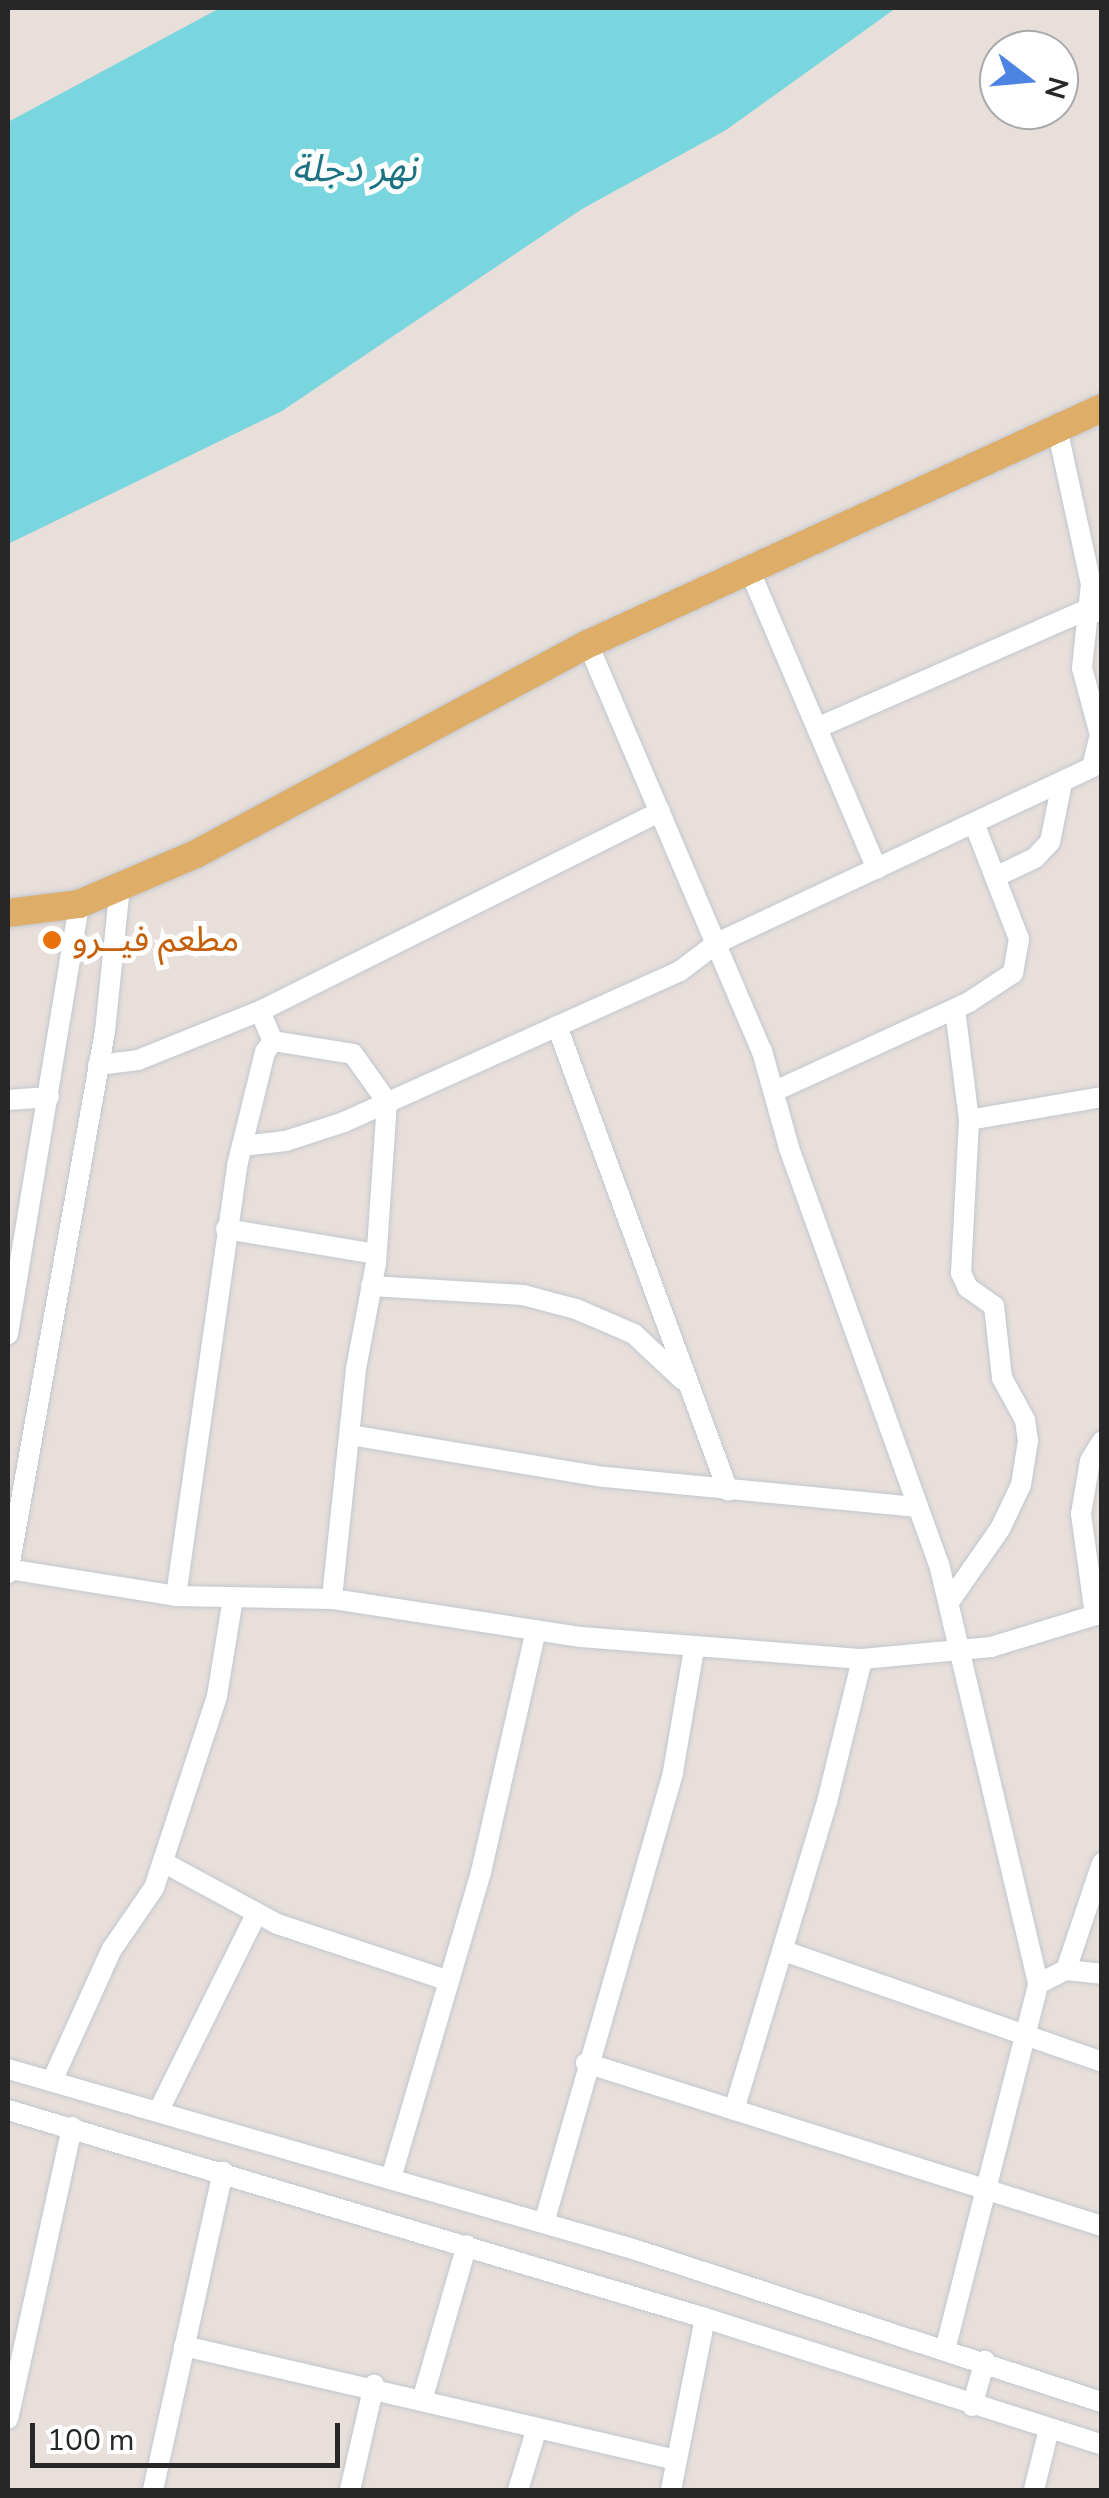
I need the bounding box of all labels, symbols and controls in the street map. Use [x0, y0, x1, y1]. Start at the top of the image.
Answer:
north arrow [979, 30, 1079, 130]
text: N [1035, 72, 1077, 103]
water label: نهر دجلة [292, 146, 416, 192]
place label: مطعم فيــرو [72, 919, 239, 961]
marker: مطعم فيــرو [41, 929, 63, 951]
scale bar [35, 2403, 345, 2465]
text: 100 m [47, 2420, 134, 2461]

